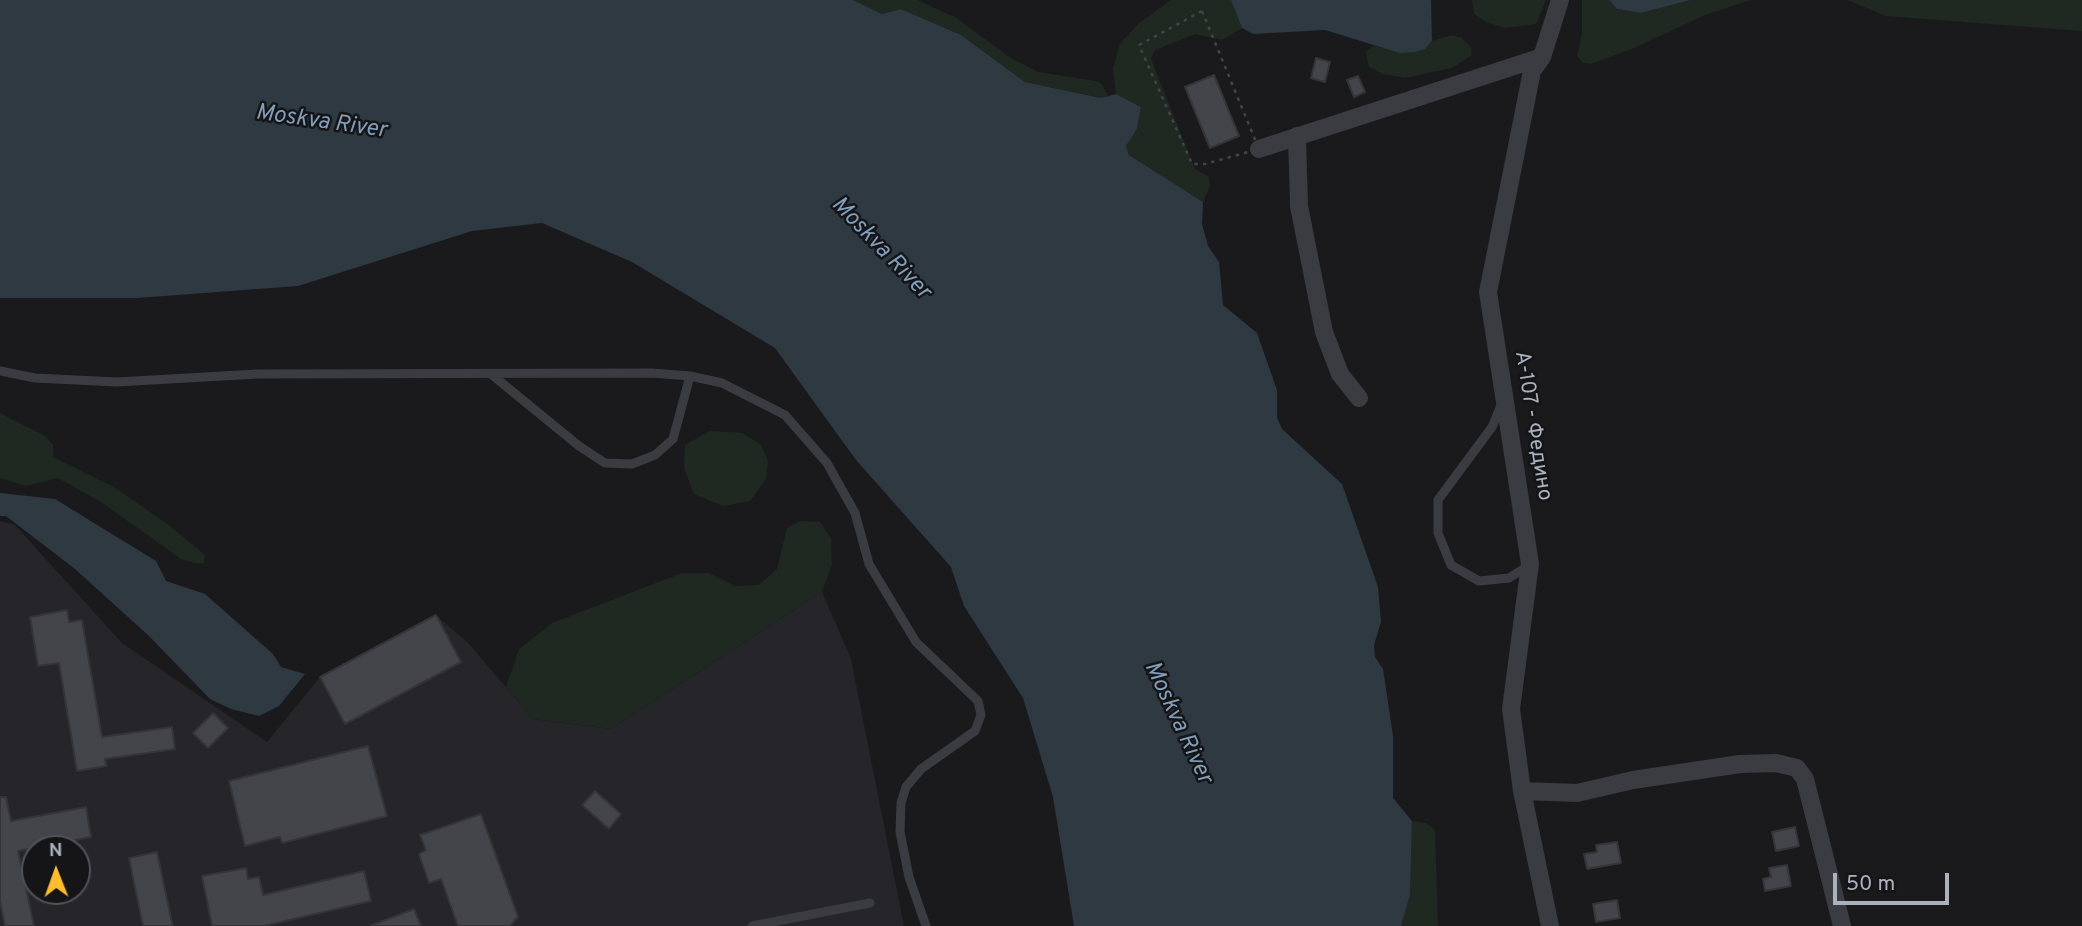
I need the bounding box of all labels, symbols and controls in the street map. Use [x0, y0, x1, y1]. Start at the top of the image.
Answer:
water label: Moskva River [254, 100, 388, 146]
water label: Moskva River [824, 192, 936, 306]
street label: А-107 - Федино [1508, 349, 1556, 503]
water label: Moskva River [1137, 657, 1217, 789]
north arrow [21, 835, 91, 905]
text: N [49, 839, 63, 863]
scale bar [1837, 860, 1952, 904]
text: 50 m [1846, 871, 1895, 898]

